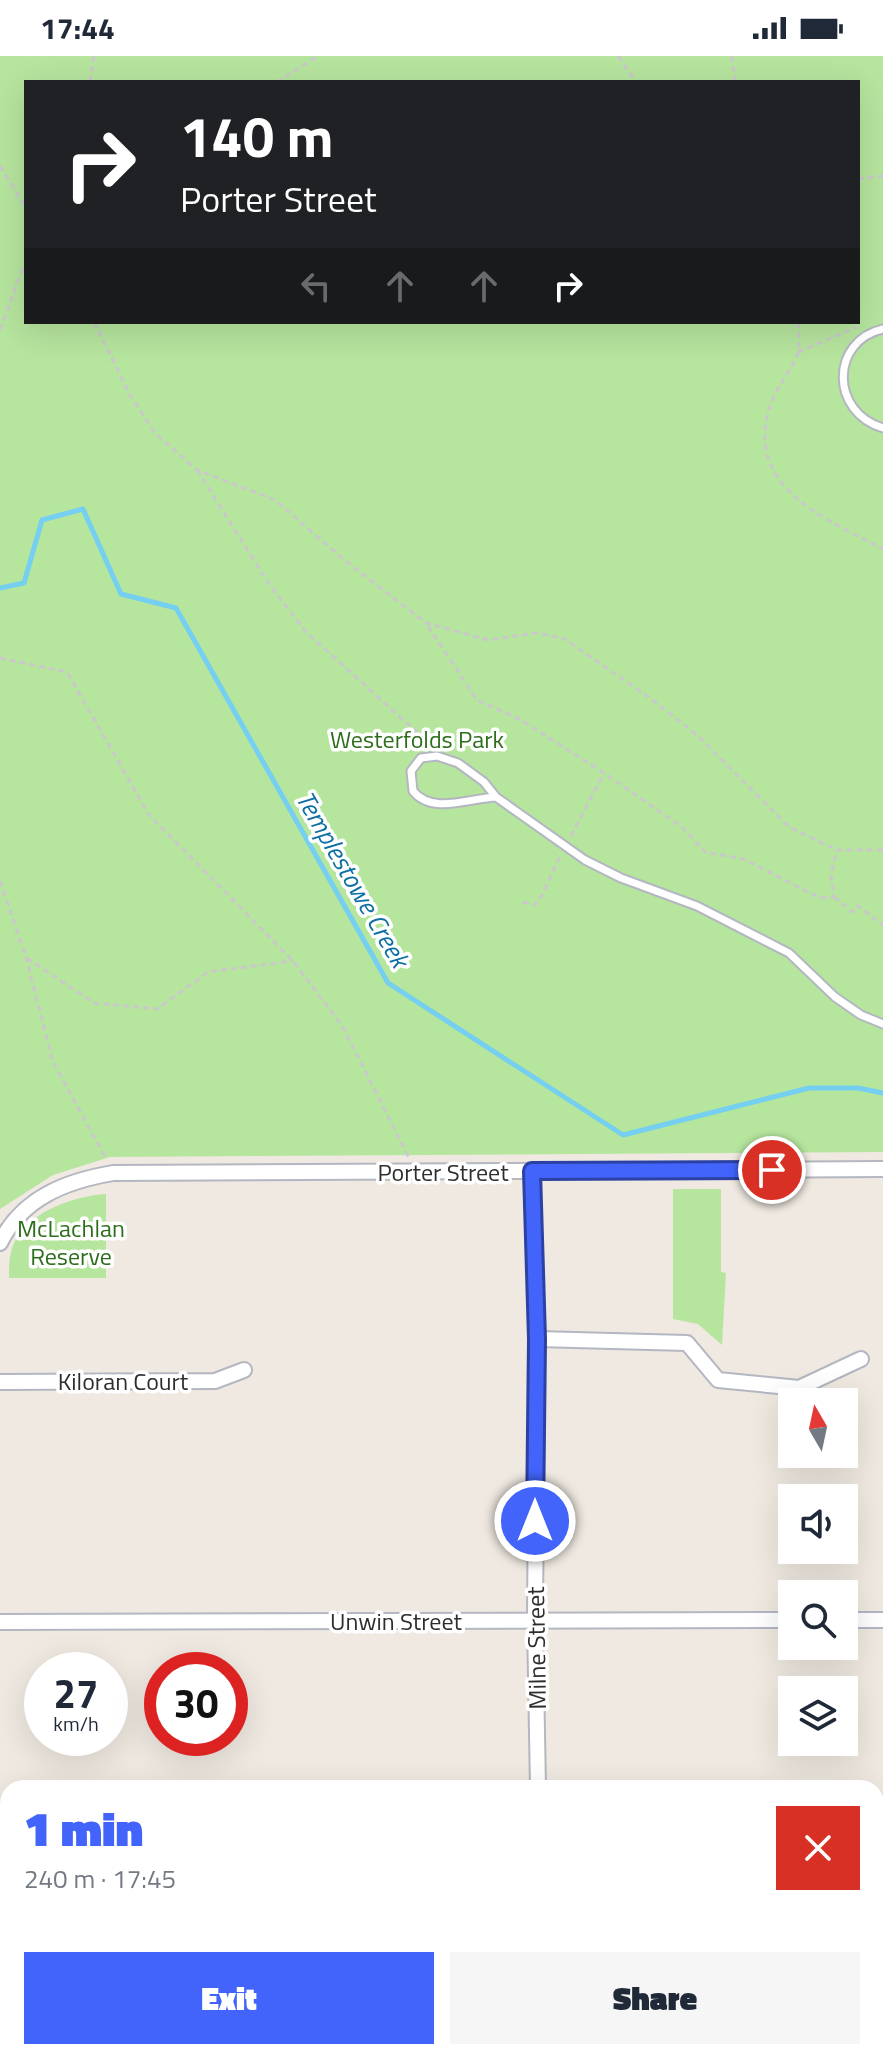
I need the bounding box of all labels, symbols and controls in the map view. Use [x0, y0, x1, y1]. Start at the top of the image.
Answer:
text: 17:44 [40, 5, 115, 51]
text: 140 m [180, 94, 333, 179]
icon: right [48, 112, 152, 216]
text: Porter Street [180, 171, 377, 226]
icon: left [294, 264, 338, 308]
icon: ahead [378, 264, 422, 308]
icon: ahead [462, 264, 506, 308]
icon: right [546, 264, 590, 308]
park label: Westerfolds Park [330, 721, 504, 757]
water label: Templestowe Creek [287, 783, 421, 977]
pin [738, 1136, 806, 1204]
icon: arrive [750, 1148, 794, 1192]
street label: Porter Street [377, 1154, 509, 1190]
park label: McLachlan Reserve [17, 1210, 125, 1274]
street label: Kiloran Court [58, 1363, 189, 1399]
north arrow [778, 1388, 858, 1468]
map controls [778, 1388, 858, 1756]
position arrow [493, 1479, 577, 1563]
button: sound [778, 1484, 858, 1564]
button: search [778, 1580, 858, 1660]
street label: Milne Street [517, 1586, 555, 1710]
street label: Unwin Street [330, 1603, 462, 1639]
speed limit sign: 30 [144, 1652, 248, 1756]
text: 27 [54, 1663, 98, 1724]
button: layers [778, 1676, 858, 1756]
text: km/h [53, 1708, 99, 1739]
text: 1 min [24, 1792, 143, 1865]
button: close [776, 1806, 860, 1890]
text: 240 m · 17:45 [24, 1859, 176, 1898]
button: Exit [24, 1952, 434, 2044]
button: Share [450, 1952, 860, 2044]

